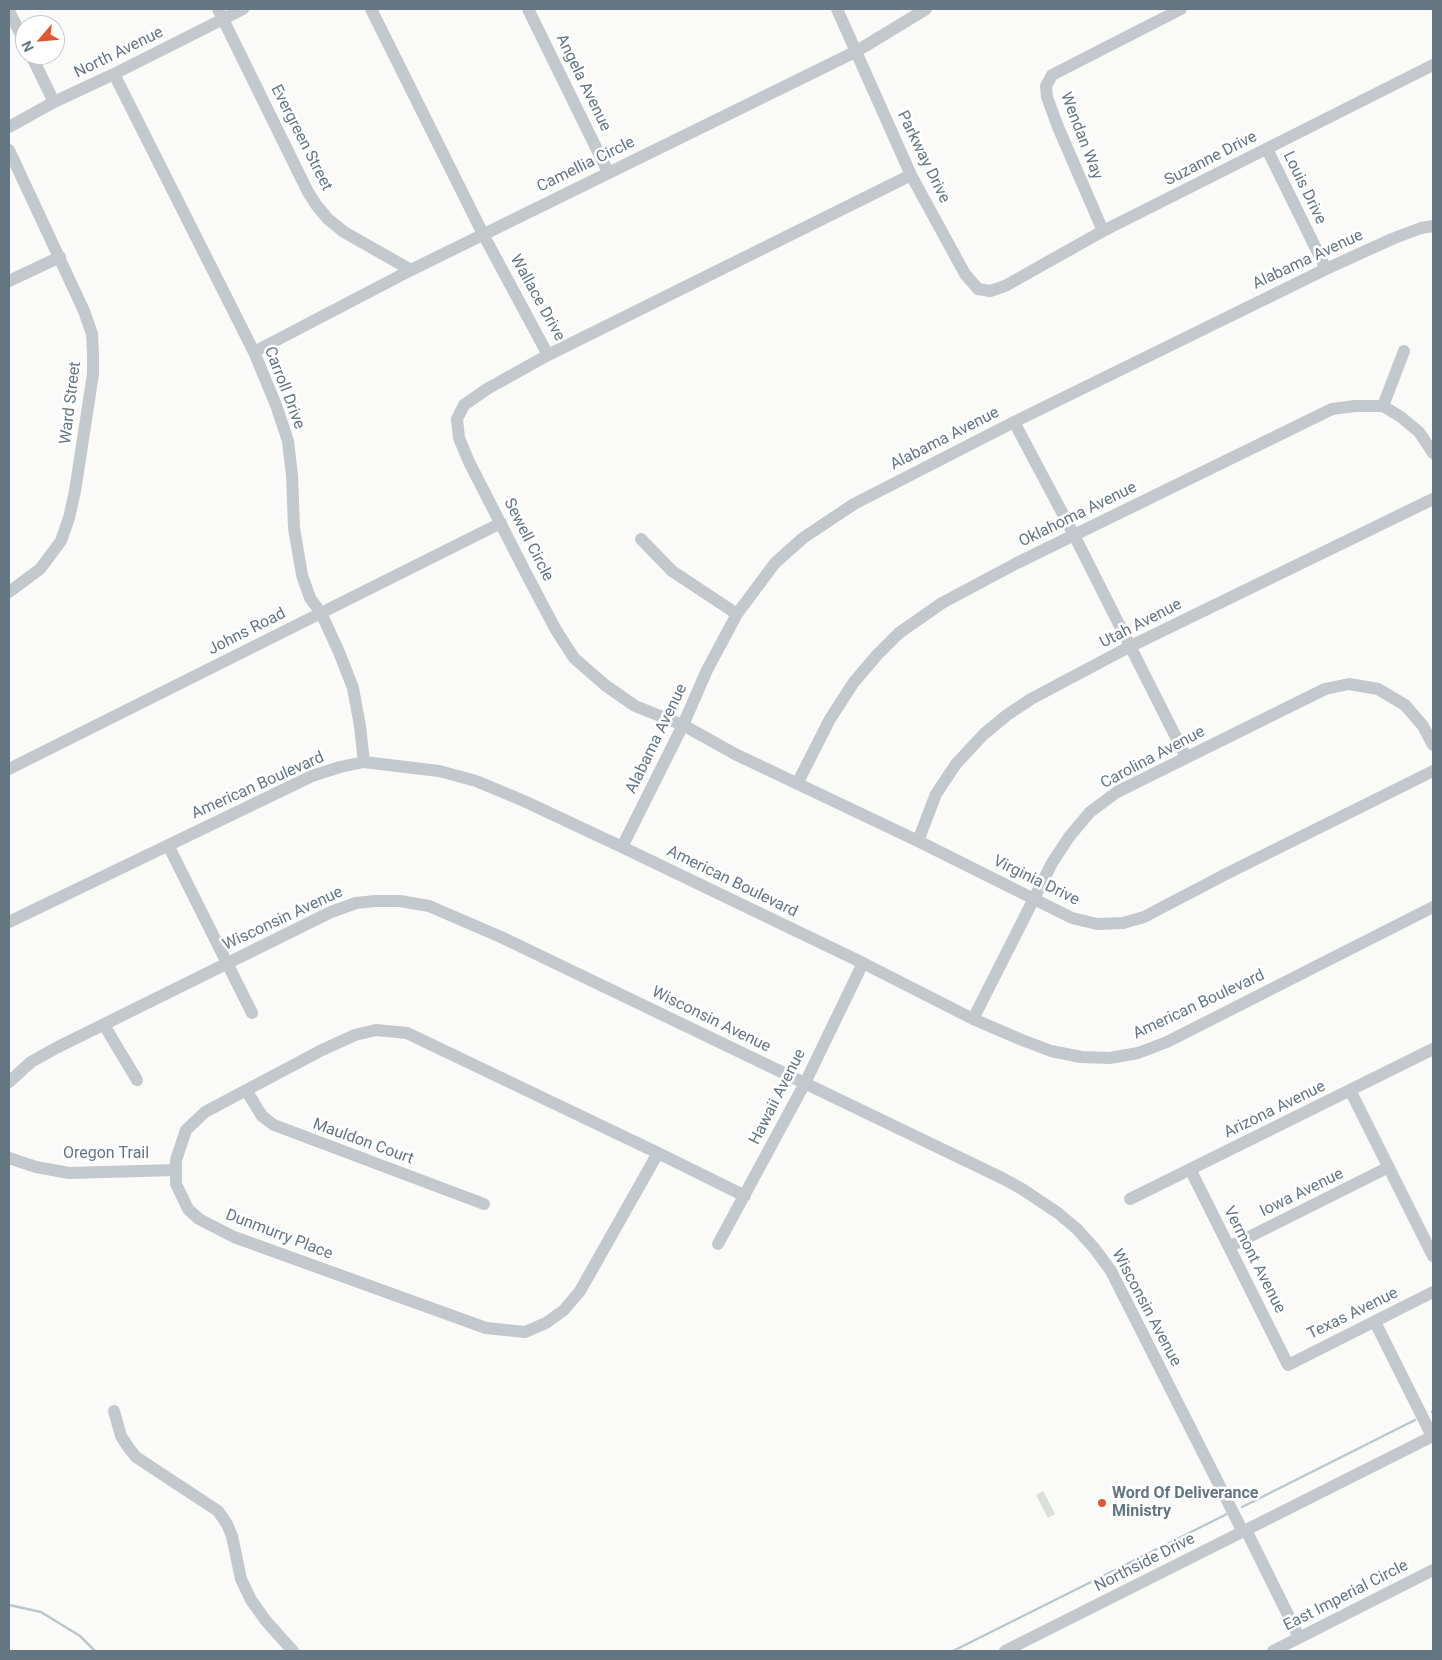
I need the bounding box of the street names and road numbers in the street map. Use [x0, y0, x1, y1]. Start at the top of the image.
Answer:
street label: North Avenue [71, 23, 167, 83]
street label: Angela Avenue [551, 31, 615, 135]
street label: Evergreen Street [266, 82, 336, 194]
street label: Wendan Way [1056, 90, 1106, 182]
street label: Parkway Drive [892, 108, 954, 206]
street label: Suzanne Drive [1162, 128, 1260, 190]
street label: Camellia Circle [534, 133, 638, 197]
street label: Louis Drive [1278, 148, 1330, 228]
street label: Alabama Avenue [1250, 226, 1366, 294]
street label: Wallace Drive [505, 251, 569, 345]
street label: Carroll Drive [260, 344, 308, 432]
street label: Ward Street [56, 361, 86, 445]
street label: Alabama Avenue [887, 403, 1003, 475]
street label: Oklahoma Avenue [1016, 478, 1140, 552]
street label: Sewell Circle [499, 495, 557, 585]
street label: Utah Avenue [1097, 595, 1185, 653]
street label: Johns Road [205, 604, 289, 660]
street label: Alabama Avenue [622, 681, 692, 797]
street label: Carolina Avenue [1098, 723, 1208, 793]
street label: American Boulevard [189, 748, 327, 824]
street label: American Boulevard [664, 842, 800, 922]
street label: Virginia Drive [990, 852, 1082, 910]
street label: Wisconsin Avenue [220, 883, 346, 955]
street label: American Boulevard [1130, 966, 1268, 1044]
street label: Wisconsin Avenue [648, 983, 774, 1057]
street label: Hawaii Avenue [746, 1046, 810, 1148]
street label: Arizona Avenue [1221, 1077, 1329, 1143]
street label: Mauldon Court [310, 1115, 416, 1169]
street label: Oregon Trail [63, 1144, 149, 1164]
street label: Iowa Avenue [1257, 1165, 1347, 1221]
street label: Vermont Avenue [1219, 1203, 1289, 1317]
street label: Dunmurry Place [223, 1206, 335, 1264]
street label: Wisconsin Avenue [1107, 1246, 1185, 1370]
street label: Texas Avenue [1305, 1284, 1401, 1344]
street label: Northside Drive [1092, 1529, 1198, 1597]
street label: East Imperial Circle [1280, 1556, 1412, 1636]

